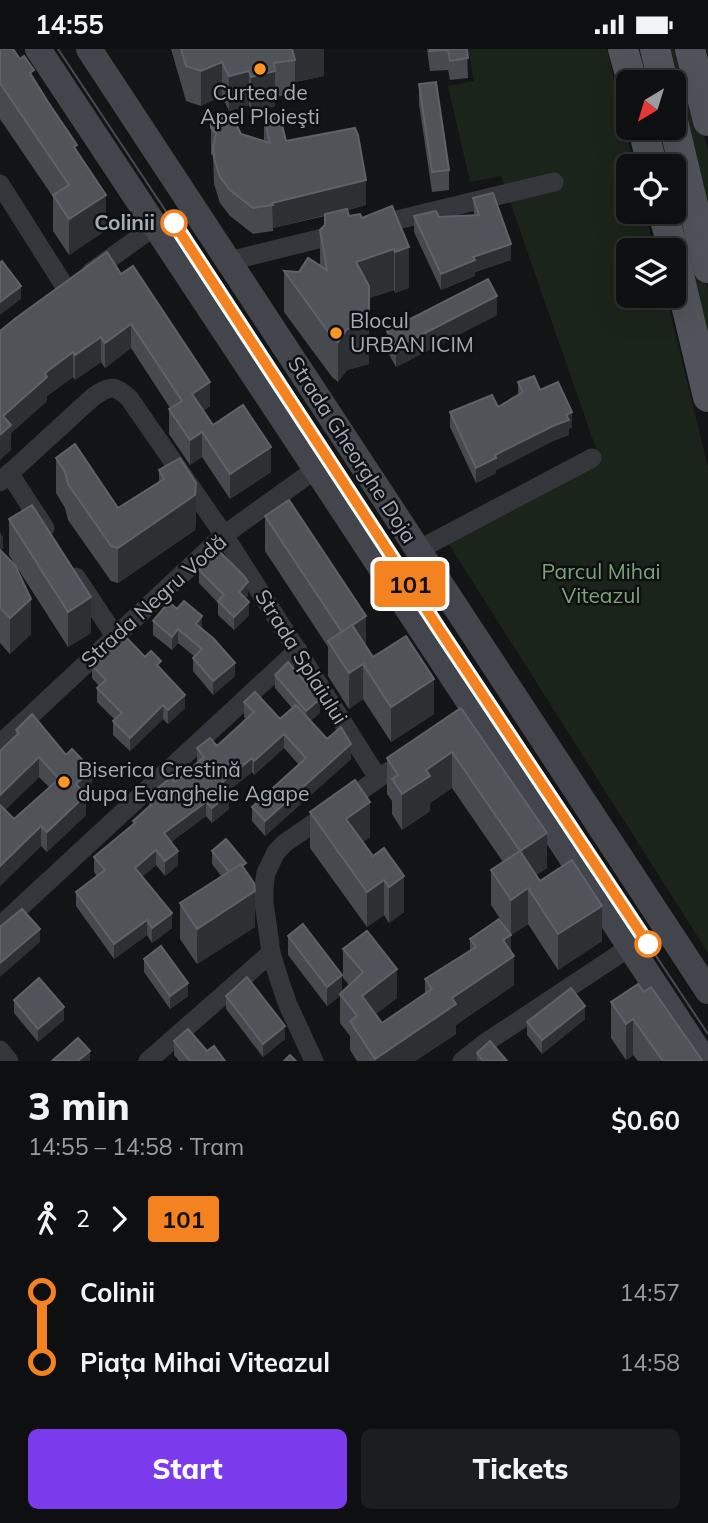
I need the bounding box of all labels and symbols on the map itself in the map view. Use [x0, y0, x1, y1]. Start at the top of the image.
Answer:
marker: Curtea de Apel Ploieşti [252, 61, 268, 77]
north arrow [616, 70, 686, 140]
place label: Curtea de Apel Ploieşti [200, 79, 320, 129]
place label: Colinii [94, 209, 155, 235]
marker: Colinii [161, 210, 187, 236]
place label: Blocul URBAN ICIM [350, 307, 474, 357]
marker: Blocul URBAN ICIM [328, 325, 344, 341]
street label: Strada Gheorghe Doja [283, 351, 423, 547]
street label: Strada Negru Vodă [75, 528, 231, 672]
park label: Parcul Mihai Viteazul [541, 558, 661, 608]
line badge: 101 [370, 561, 450, 607]
street label: Strada Splaiului [250, 584, 354, 729]
place label: Biserica Crestină dupa Evanghelie Agape [78, 756, 309, 806]
marker: Biserica Crestină dupa Evanghelie Agape [56, 774, 72, 790]
unlabelled marker [635, 931, 661, 957]

